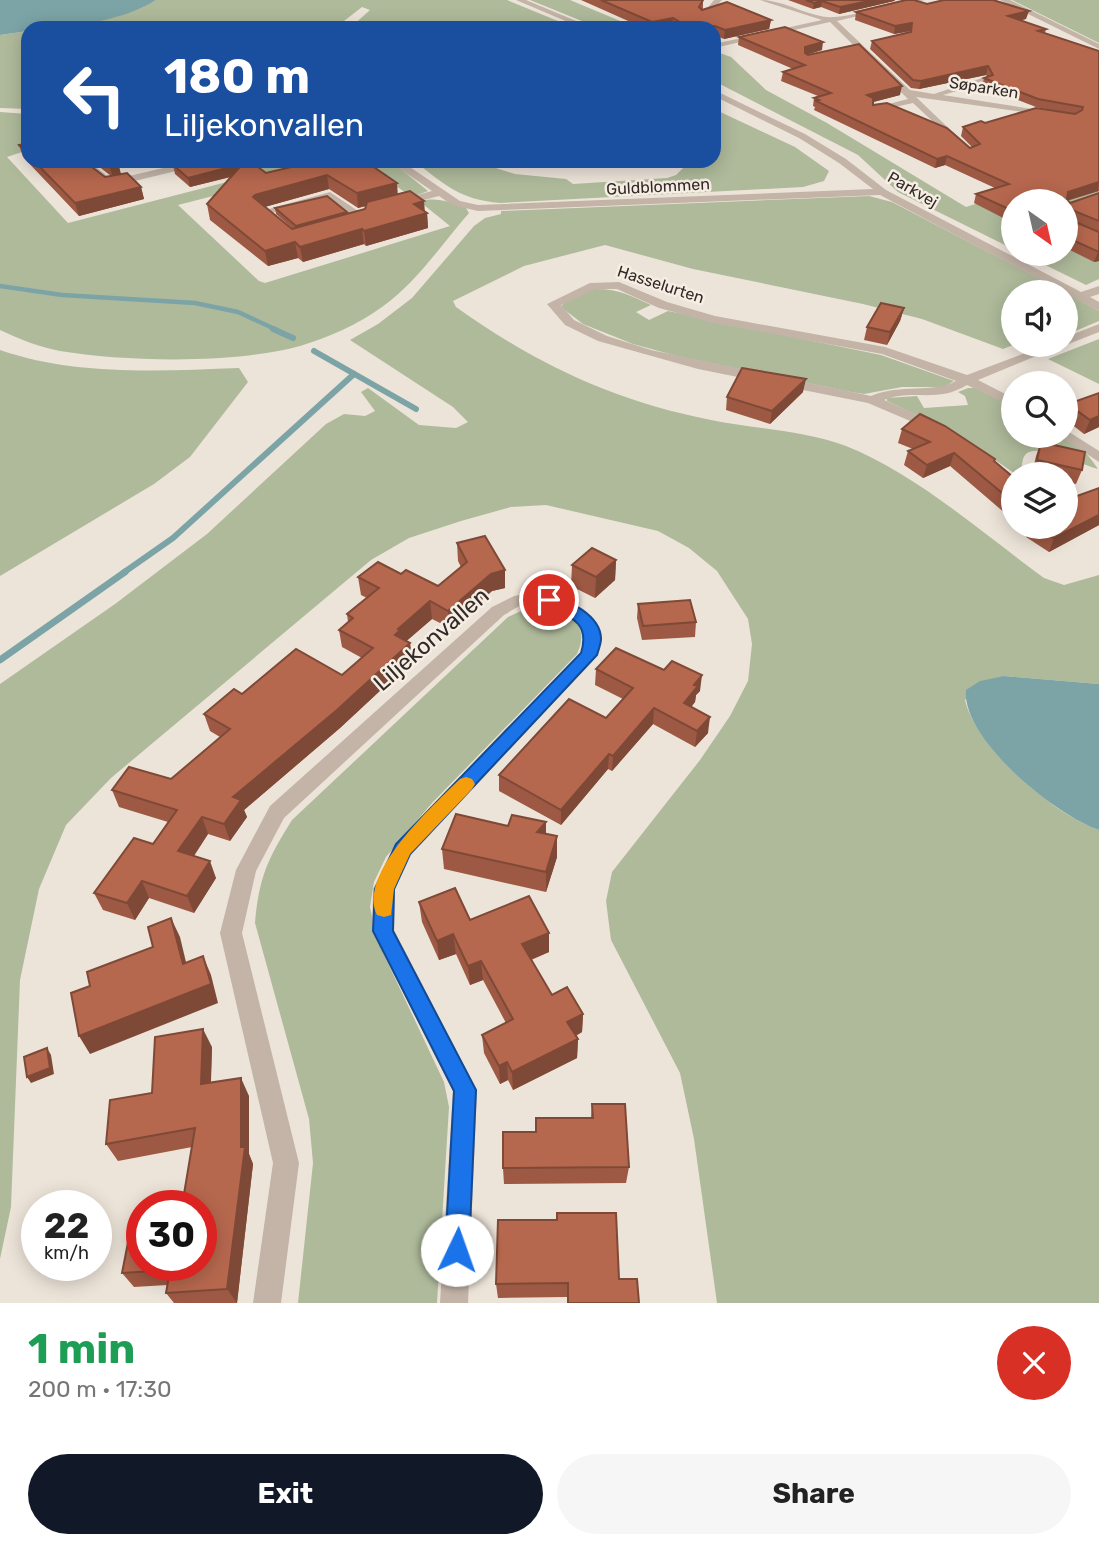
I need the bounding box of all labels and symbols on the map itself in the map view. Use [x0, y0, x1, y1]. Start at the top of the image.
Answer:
street label: Søparken [948, 73, 1020, 102]
street label: Parkvej [884, 167, 941, 211]
street label: Guldblommen [606, 174, 710, 199]
north arrow [1001, 189, 1078, 266]
street label: Hasselurten [615, 262, 707, 307]
pin [519, 570, 579, 630]
street label: Liljekonvallen [368, 581, 494, 697]
speed limit sign: 30 [126, 1190, 217, 1281]
position arrow [420, 1213, 494, 1287]

